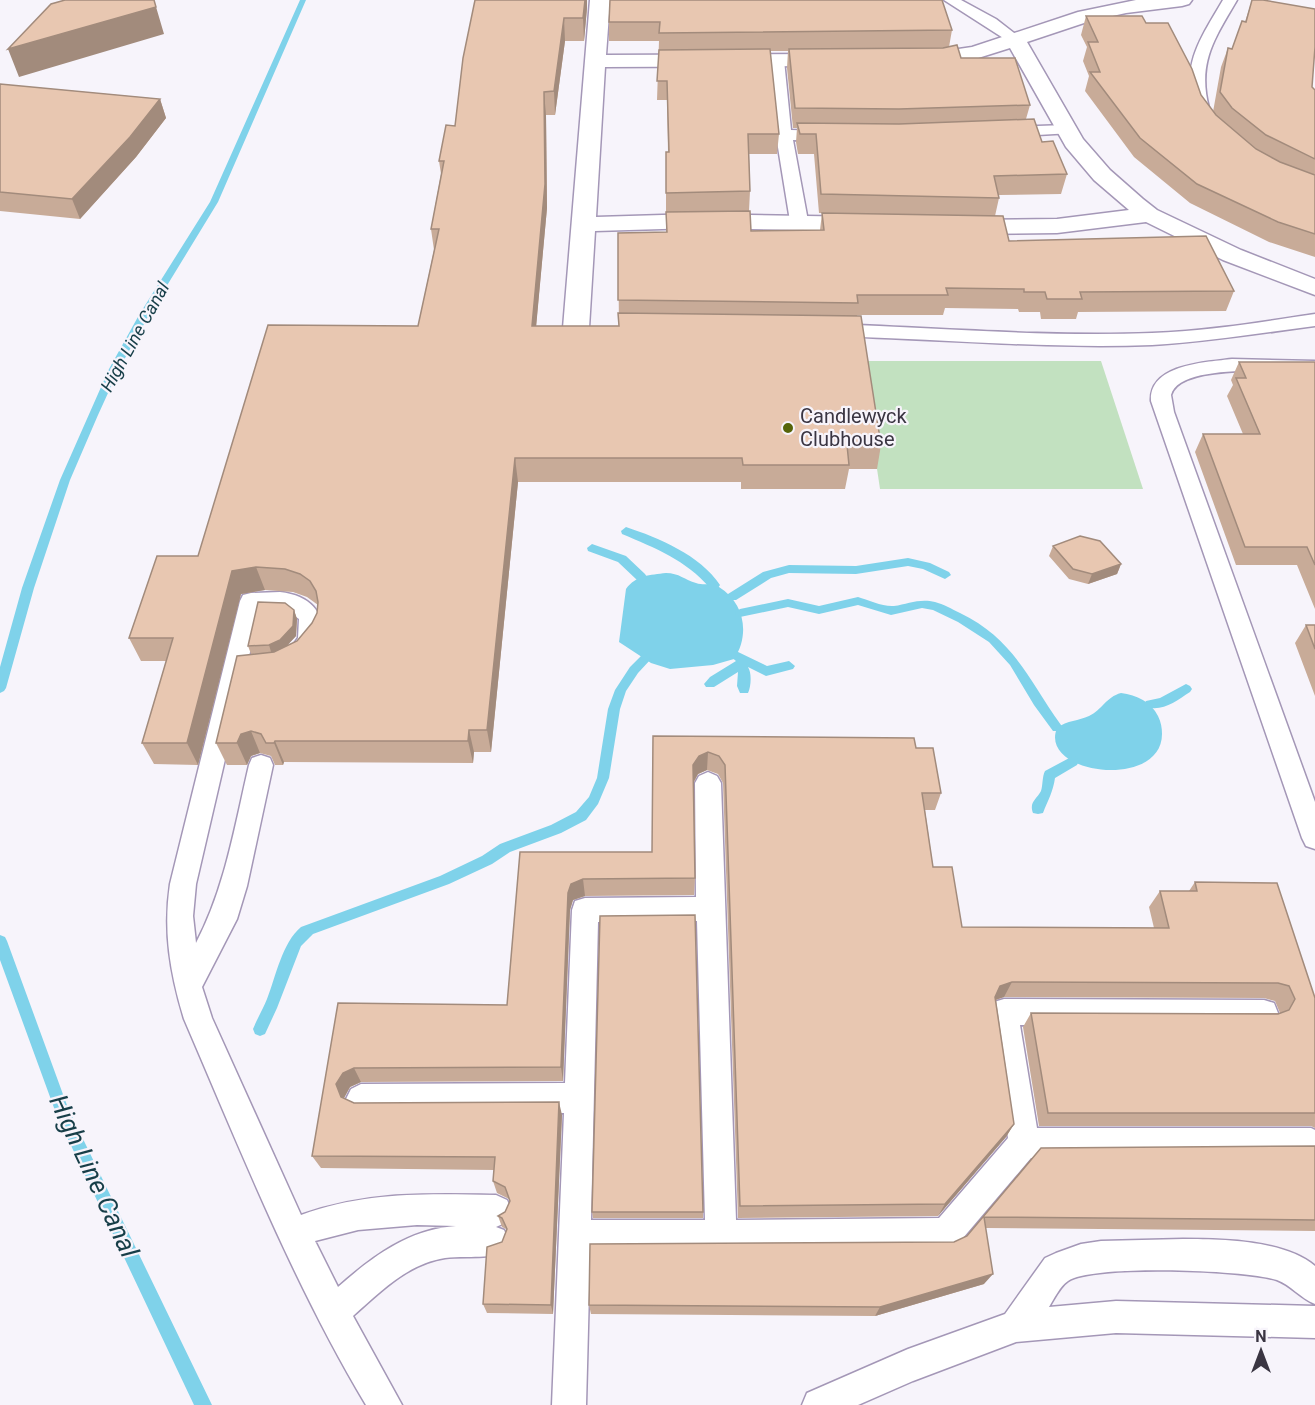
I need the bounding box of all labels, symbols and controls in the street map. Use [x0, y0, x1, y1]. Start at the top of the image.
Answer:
water label: High Line Canal [96, 278, 174, 395]
place label: Candlewyck Clubhouse [800, 404, 908, 451]
marker: Candlewyck Clubhouse [781, 421, 795, 435]
water label: High Line Canal [43, 1090, 145, 1263]
north arrow [1231, 1321, 1291, 1381]
text: N [1255, 1327, 1267, 1346]

